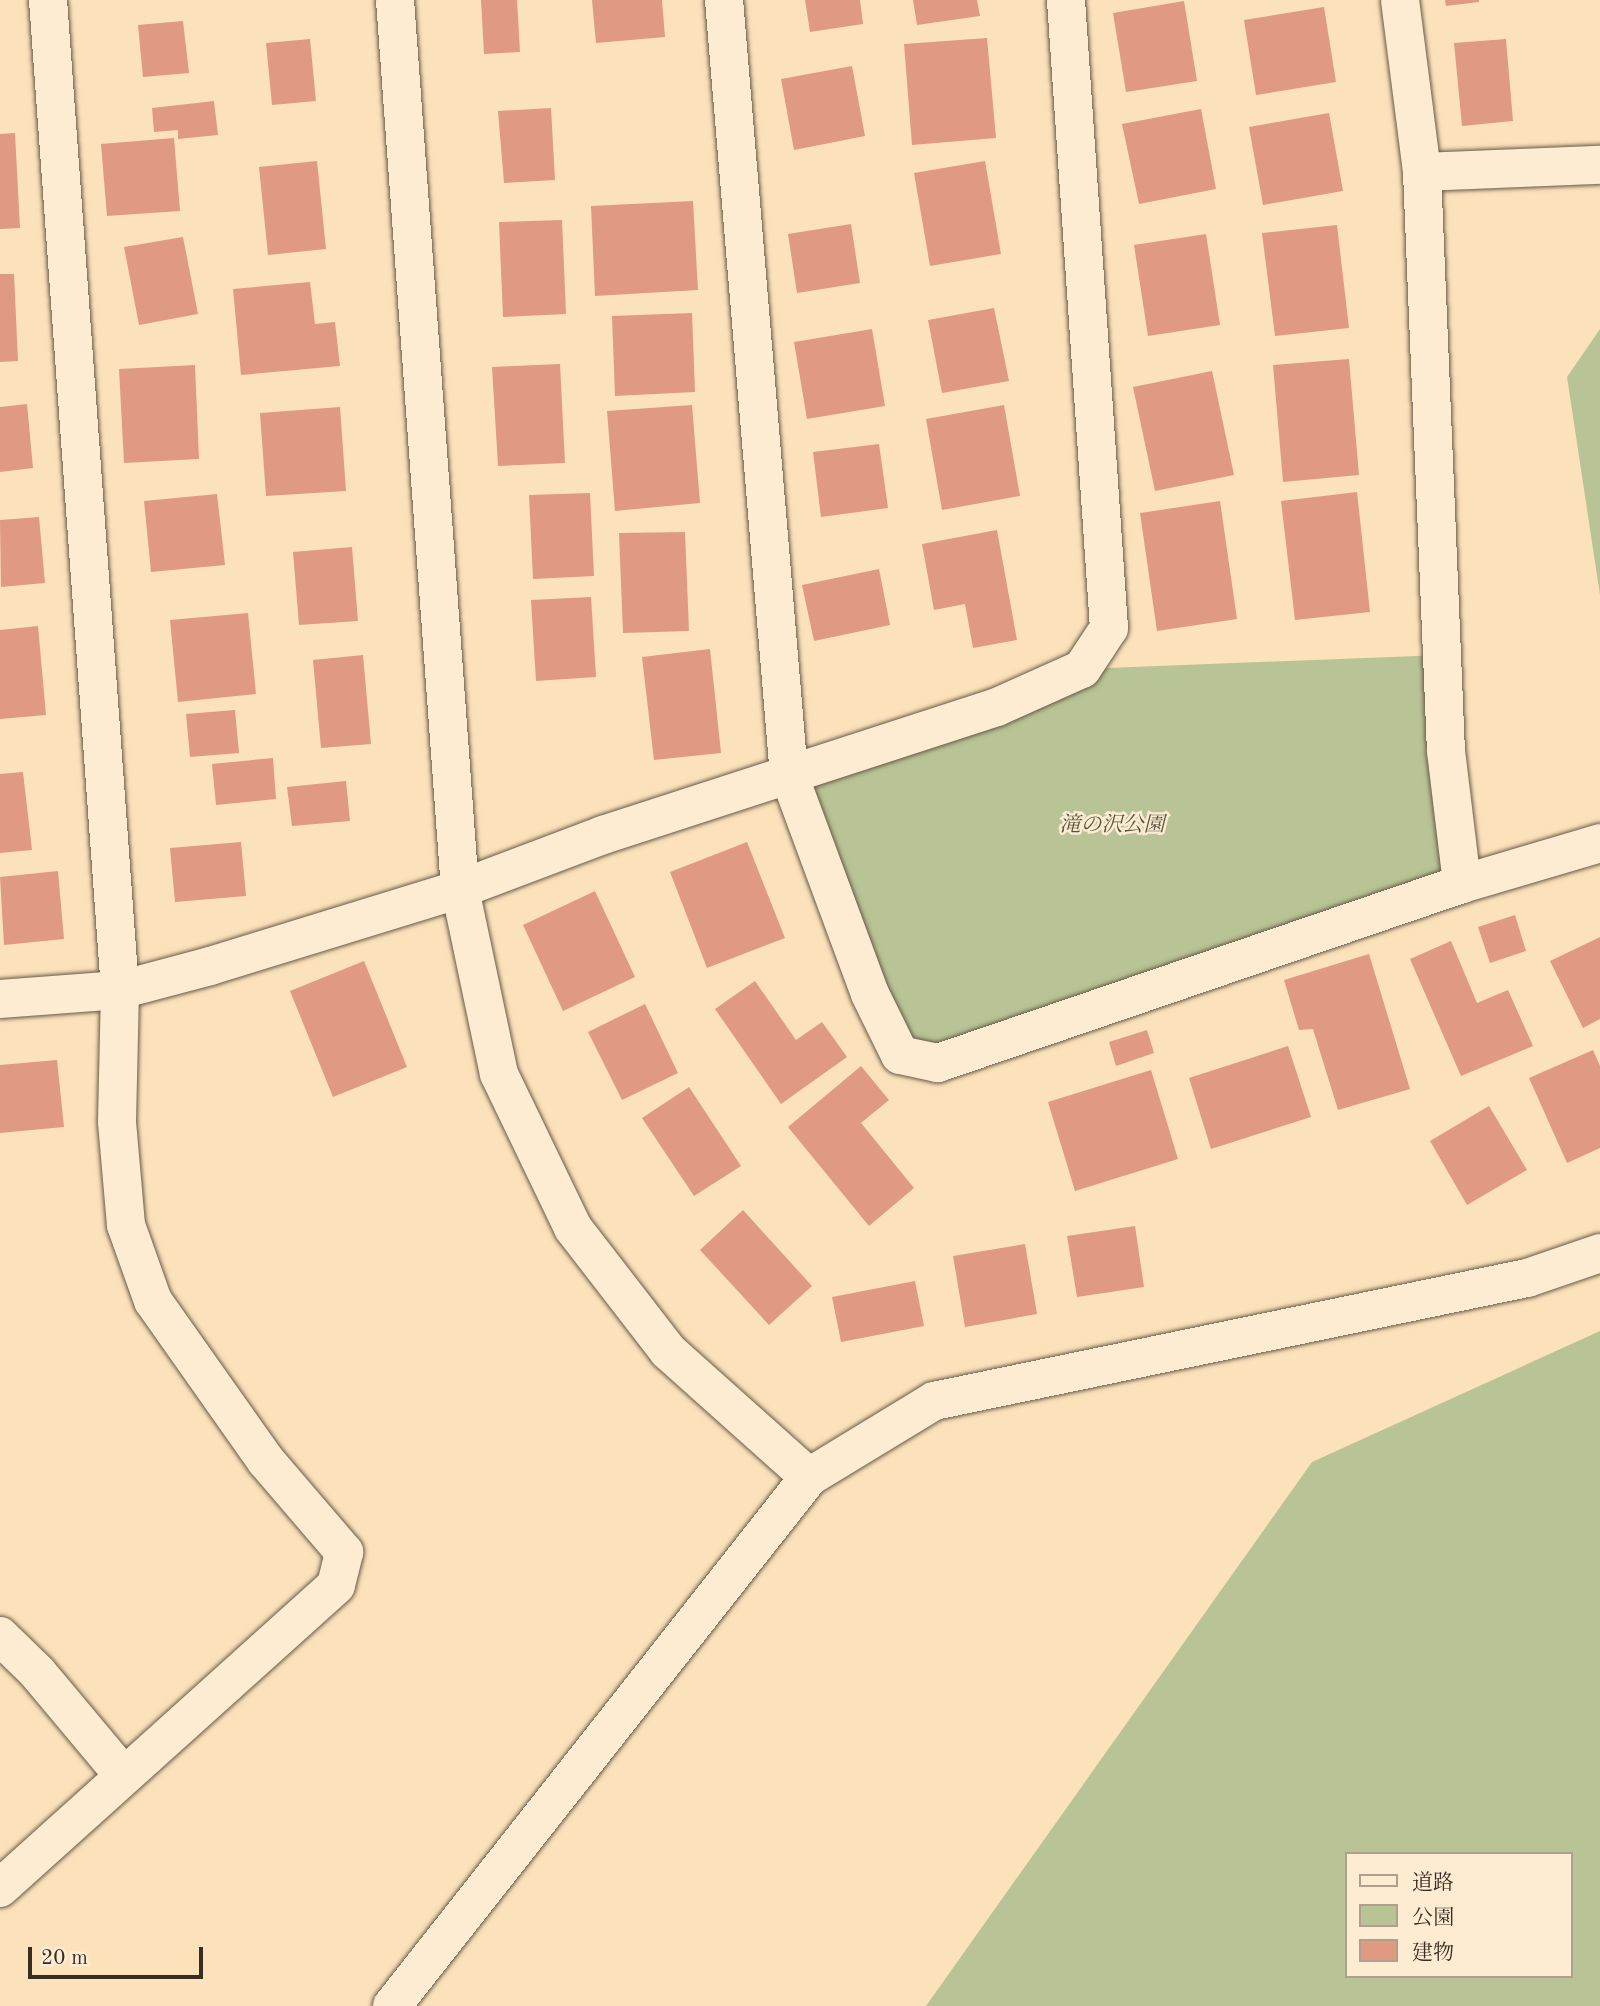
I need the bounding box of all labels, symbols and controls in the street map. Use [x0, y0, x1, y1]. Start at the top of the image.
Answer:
park label: 滝の沢公園 [1060, 813, 1164, 839]
legend [1344, 1852, 1572, 1978]
text: 道路 [1412, 1873, 1454, 1894]
text: 公園 [1412, 1908, 1454, 1929]
scale bar [32, 1932, 206, 1976]
text: 建物 [1412, 1943, 1454, 1964]
text: 20 m [41, 1948, 88, 1969]

